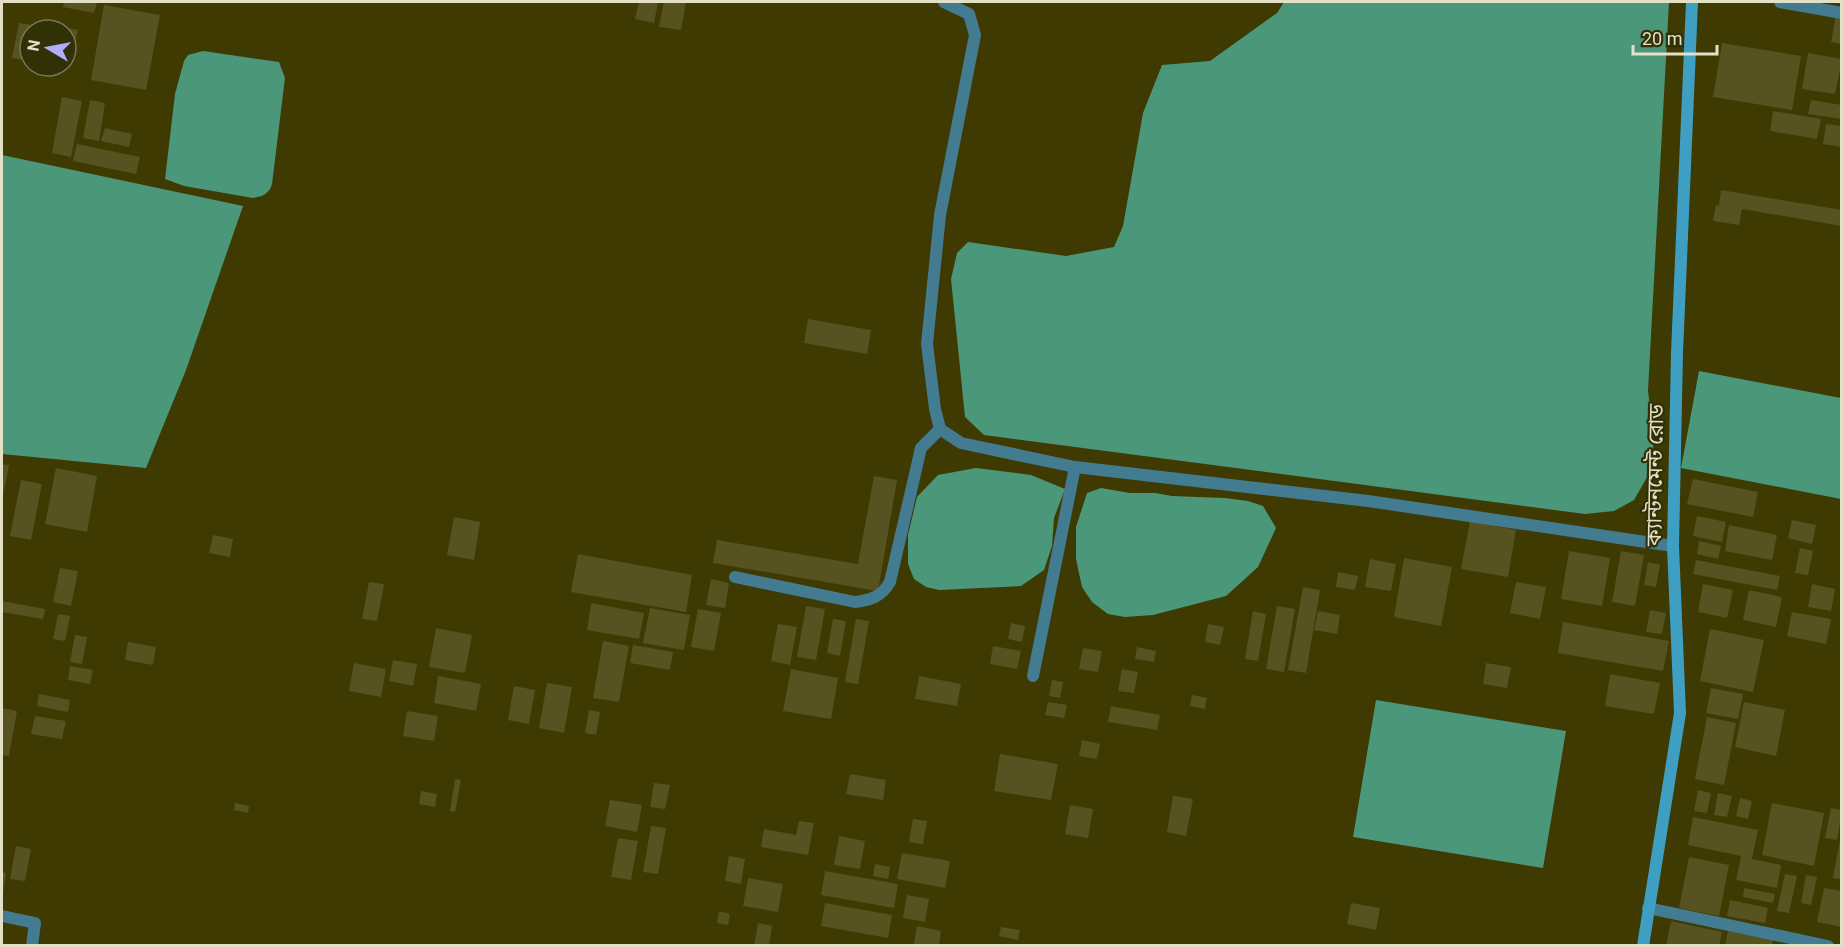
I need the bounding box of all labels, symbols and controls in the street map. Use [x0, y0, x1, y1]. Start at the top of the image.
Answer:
north arrow [18, 18, 78, 78]
scale bar [1633, 18, 1717, 56]
text: 20 m [1642, 28, 1682, 49]
text: N [23, 38, 44, 53]
street label: ক্যান্টনমেন্ট রোড [1642, 403, 1668, 547]

